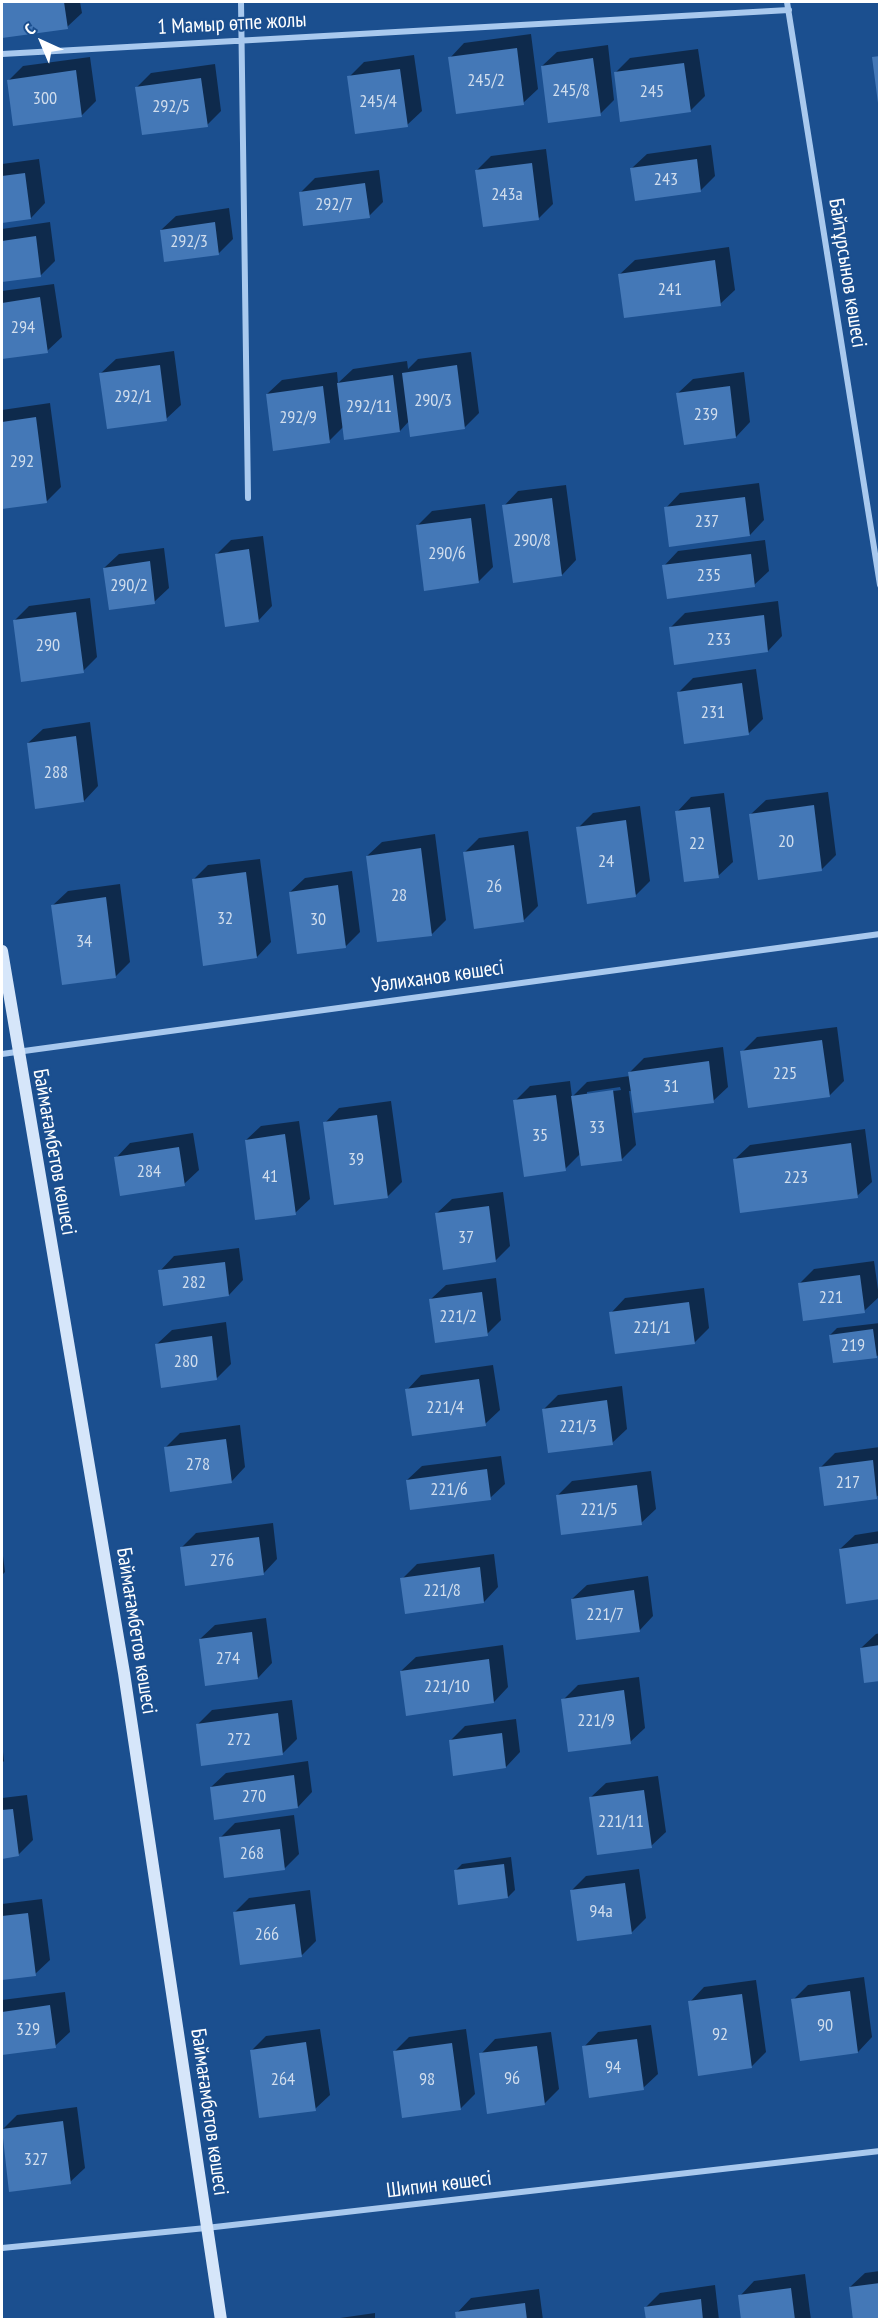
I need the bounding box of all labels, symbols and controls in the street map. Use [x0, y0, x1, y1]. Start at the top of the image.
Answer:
street label: 1 Мамыр өтпе жолы [157, 8, 307, 40]
north arrow [12, 12, 72, 72]
text: С [20, 19, 39, 39]
house number: 245/2 [467, 70, 505, 92]
house number: 245/8 [552, 80, 590, 102]
house number: 245 [640, 81, 664, 103]
house number: 300 [33, 88, 57, 110]
house number: 245/4 [359, 91, 397, 113]
house number: 292/5 [152, 96, 190, 118]
house number: 243 [654, 169, 678, 191]
house number: 243а [491, 184, 523, 206]
house number: 292/7 [315, 194, 353, 216]
street label: Байтұрсынов көшесі [823, 196, 871, 350]
house number: 292/3 [170, 231, 208, 253]
house number: 241 [658, 279, 682, 301]
house number: 294 [11, 317, 35, 339]
house number: 292/1 [114, 386, 152, 408]
house number: 290/3 [414, 390, 452, 412]
house number: 292/11 [346, 396, 392, 418]
house number: 239 [694, 404, 718, 426]
house number: 292/9 [279, 407, 317, 429]
house number: 292 [10, 451, 34, 473]
house number: 237 [695, 511, 719, 533]
house number: 290/8 [513, 530, 551, 552]
house number: 290/6 [428, 543, 466, 565]
house number: 235 [697, 565, 721, 587]
house number: 290/2 [110, 575, 148, 597]
house number: 233 [707, 629, 731, 651]
house number: 290 [36, 635, 60, 657]
house number: 231 [701, 702, 725, 724]
house number: 288 [44, 762, 68, 784]
house number: 20 [778, 831, 794, 853]
house number: 22 [689, 833, 705, 855]
house number: 24 [598, 851, 614, 873]
house number: 26 [486, 876, 502, 898]
house number: 28 [391, 885, 407, 907]
house number: 32 [217, 908, 233, 930]
house number: 30 [310, 909, 326, 931]
house number: 34 [76, 931, 92, 953]
street label: Уәлиханов көшесі [370, 955, 506, 999]
house number: 225 [773, 1063, 797, 1085]
street label: Баймағамбетов көшесі [27, 1067, 81, 1237]
house number: 31 [663, 1076, 679, 1098]
house number: 33 [589, 1117, 605, 1139]
house number: 35 [532, 1125, 548, 1147]
house number: 39 [348, 1149, 364, 1171]
house number: 284 [137, 1161, 161, 1183]
house number: 41 [262, 1166, 278, 1188]
house number: 223 [784, 1167, 808, 1189]
house number: 37 [458, 1227, 474, 1249]
house number: 282 [182, 1272, 206, 1294]
house number: 221 [819, 1287, 843, 1309]
house number: 221/2 [439, 1306, 477, 1328]
house number: 221/1 [633, 1317, 671, 1339]
house number: 219 [841, 1335, 865, 1357]
house number: 280 [174, 1351, 198, 1373]
house number: 221/4 [426, 1397, 464, 1419]
house number: 221/3 [559, 1416, 597, 1438]
house number: 278 [186, 1454, 210, 1476]
house number: 217 [836, 1472, 860, 1494]
house number: 221/6 [430, 1479, 468, 1501]
house number: 221/5 [580, 1499, 618, 1521]
street label: Баймағамбетов көшесі [110, 1546, 162, 1716]
house number: 276 [210, 1550, 234, 1572]
house number: 221/8 [423, 1580, 461, 1602]
house number: 221/7 [586, 1604, 624, 1626]
house number: 274 [216, 1648, 240, 1670]
house number: 221/10 [424, 1676, 470, 1698]
house number: 221/9 [577, 1710, 615, 1732]
house number: 272 [227, 1729, 251, 1751]
house number: 270 [242, 1786, 266, 1808]
house number: 221/11 [598, 1811, 644, 1833]
house number: 268 [240, 1843, 264, 1865]
house number: 94а [589, 1901, 613, 1923]
house number: 266 [255, 1924, 279, 1946]
house number: 90 [817, 2015, 833, 2037]
house number: 329 [16, 2019, 40, 2041]
house number: 92 [712, 2024, 728, 2046]
street label: Баймағамбетов көшесі [185, 2027, 233, 2197]
house number: 94 [605, 2057, 621, 2079]
house number: 96 [504, 2068, 520, 2090]
house number: 264 [271, 2069, 295, 2091]
house number: 98 [419, 2069, 435, 2091]
house number: 327 [24, 2149, 48, 2171]
street label: Шипин көшесі [385, 2166, 493, 2204]

